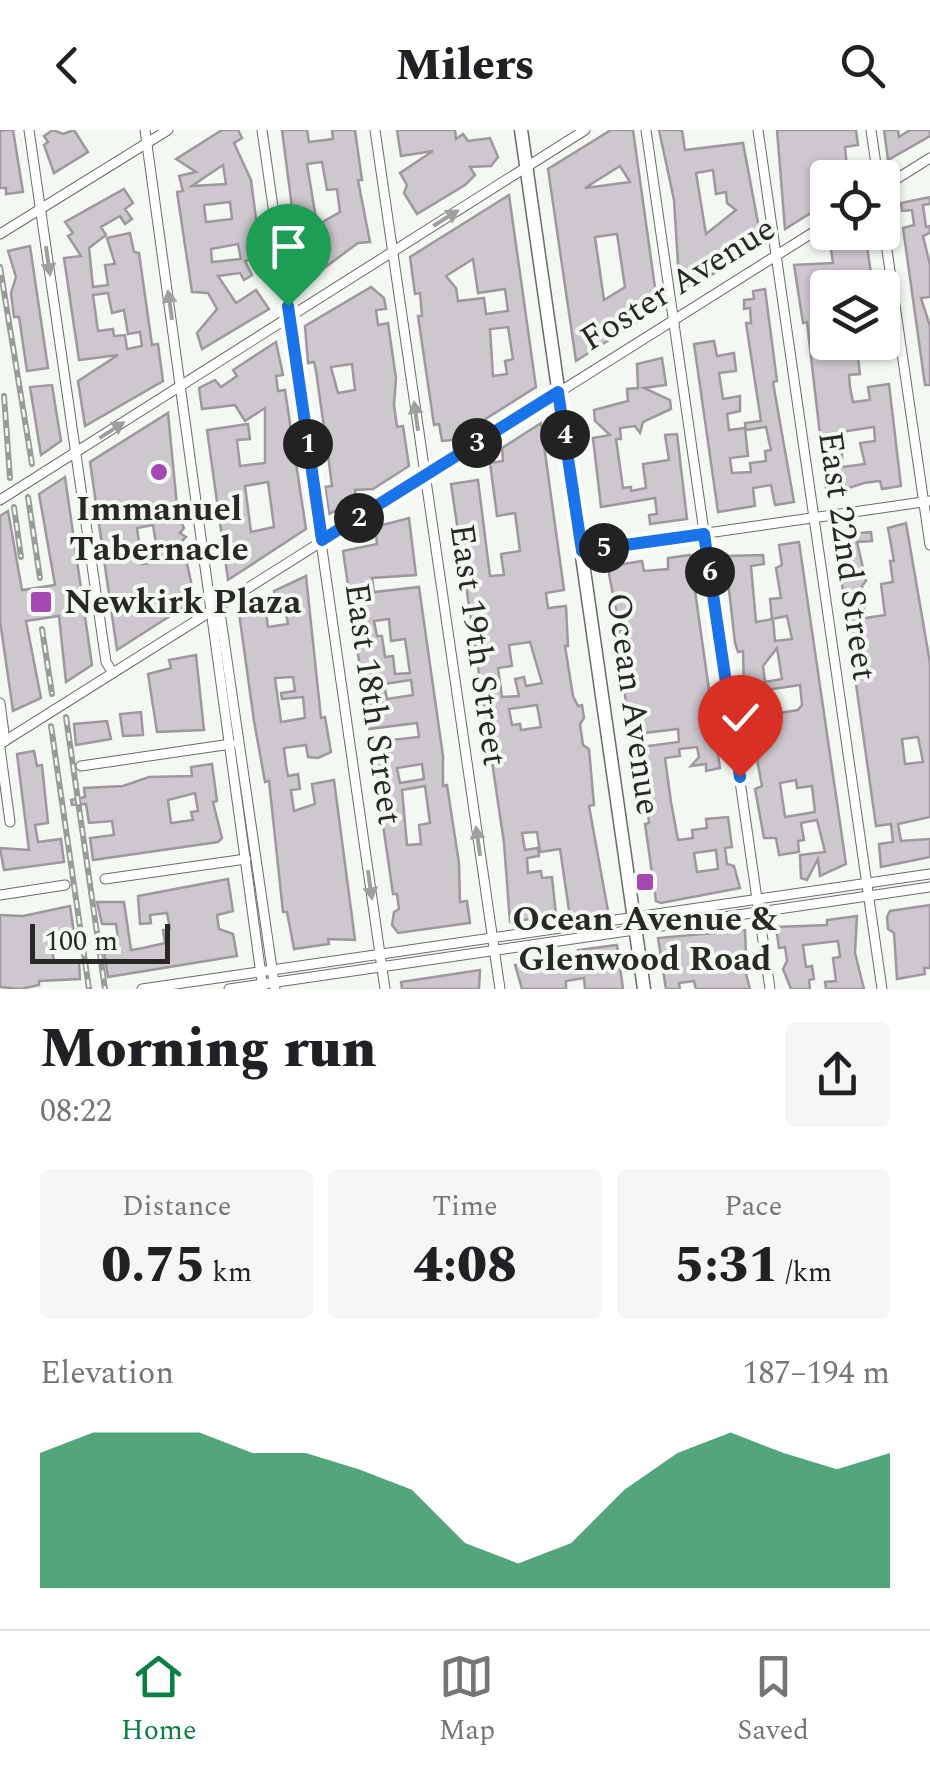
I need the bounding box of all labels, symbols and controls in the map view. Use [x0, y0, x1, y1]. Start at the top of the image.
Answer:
text: Milers [395, 31, 535, 100]
icon: back [40, 38, 95, 93]
icon: search [835, 38, 890, 93]
map controls [810, 160, 900, 360]
button: locate [810, 160, 900, 250]
street label: Foster Avenue [570, 203, 786, 365]
pin [246, 204, 331, 307]
one-way arrow [432, 210, 460, 228]
icon: arrive [261, 219, 316, 274]
one-way arrow [40, 246, 56, 277]
button: layers [810, 270, 900, 360]
one-way arrow [162, 288, 178, 320]
one-way arrow [408, 400, 424, 431]
pin: 4 [540, 410, 590, 460]
text: 4 [557, 413, 573, 456]
pin: 3 [452, 418, 502, 468]
pin: 1 [283, 419, 333, 469]
one-way arrow [98, 421, 126, 439]
text: 3 [469, 421, 485, 464]
text: 1 [300, 422, 316, 465]
street label: East 22nd Street [803, 428, 891, 684]
marker: Immanuel Tabernacle [148, 461, 170, 483]
place label: Immanuel Tabernacle [69, 483, 249, 576]
pin: 2 [334, 493, 384, 543]
text: 2 [351, 496, 367, 539]
street label: East 19th Street [435, 520, 521, 770]
pin: 5 [579, 523, 629, 573]
text: 5 [596, 526, 612, 569]
pin: 6 [685, 547, 735, 597]
text: 6 [702, 550, 718, 593]
place label: Newkirk Plaza [64, 576, 301, 629]
street label: East 18th Street [330, 579, 416, 829]
marker: Newkirk Plaza [28, 589, 54, 615]
street label: Ocean Avenue [591, 589, 675, 819]
pin [698, 675, 783, 778]
icon: check [713, 690, 768, 745]
one-way arrow [470, 825, 486, 857]
one-way arrow [363, 869, 379, 901]
marker: Ocean Avenue & Glenwood Road [634, 871, 656, 893]
place label: Ocean Avenue & Glenwood Road [512, 893, 778, 986]
scale bar [30, 919, 170, 964]
text: 100 m [45, 920, 118, 963]
text: Morning run [40, 1008, 377, 1091]
button: share [785, 1022, 890, 1127]
text: 08:22 [40, 1087, 112, 1136]
text: Distance [122, 1185, 231, 1228]
text: Time [432, 1185, 498, 1228]
text: Pace [724, 1185, 782, 1228]
text: 0.75 [101, 1228, 205, 1304]
text: 4:08 [413, 1228, 517, 1304]
text: 5:31 [674, 1228, 778, 1304]
text: km [205, 1251, 252, 1294]
text: /km [778, 1251, 832, 1294]
text: Elevation [40, 1349, 174, 1398]
text: 187–194 m [742, 1349, 890, 1398]
tab: Home [121, 1649, 197, 1752]
tab: Map [439, 1649, 495, 1752]
tab: Saved [737, 1649, 809, 1752]

